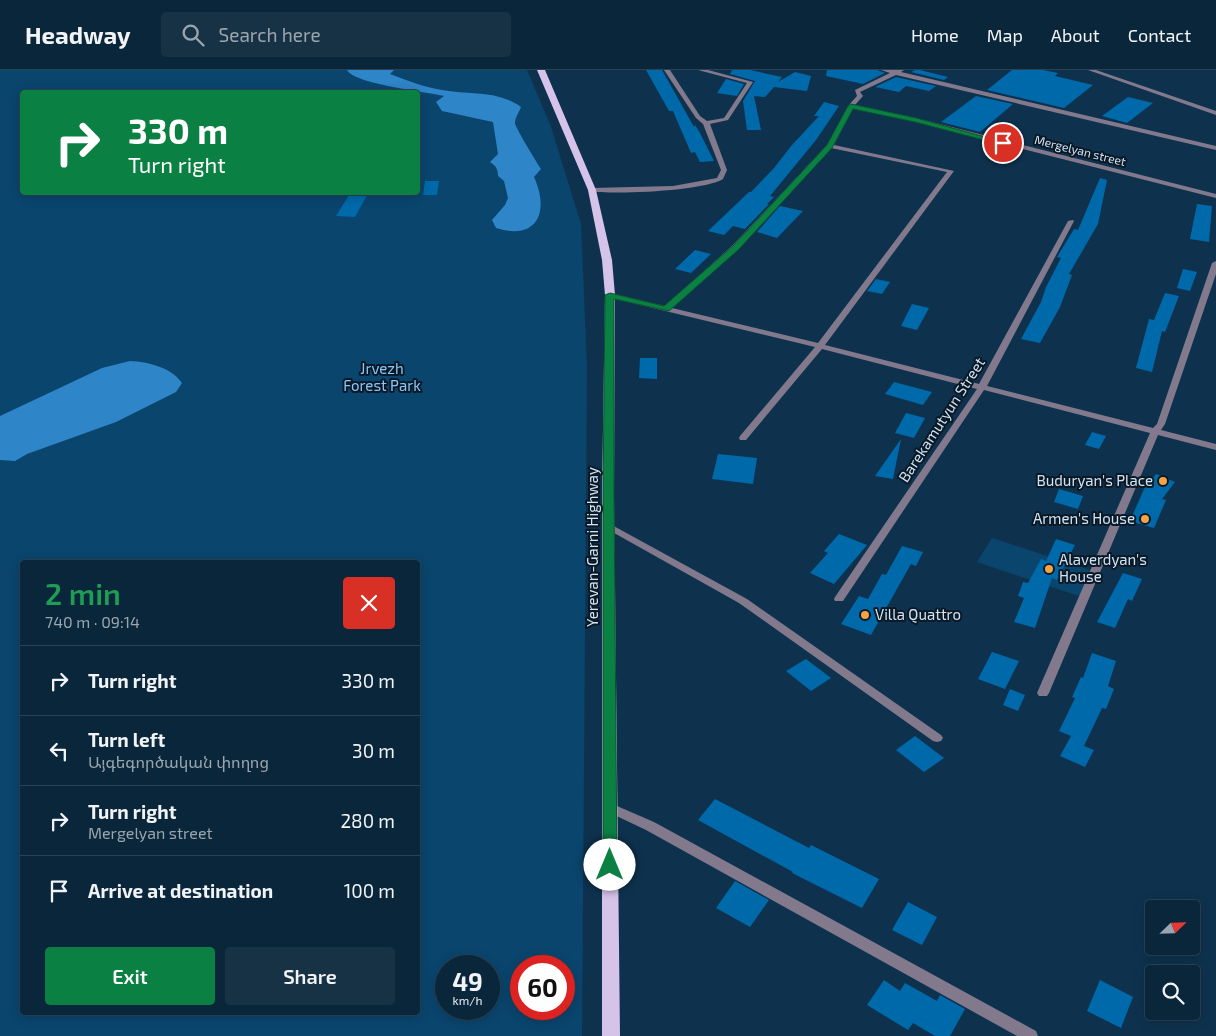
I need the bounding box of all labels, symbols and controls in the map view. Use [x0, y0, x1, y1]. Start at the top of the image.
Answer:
search box [161, 12, 511, 57]
text: Headway [25, 20, 131, 49]
icon: search [179, 21, 207, 49]
text: Search here [219, 23, 321, 46]
text: Home [911, 24, 959, 46]
text: Map [987, 24, 1023, 46]
text: About [1051, 24, 1100, 46]
text: Contact [1128, 24, 1191, 46]
text: 330 m [128, 109, 228, 151]
icon: right [45, 110, 110, 175]
pin [982, 122, 1024, 164]
icon: arrive [989, 129, 1017, 157]
street label: Mergelyan street [1033, 132, 1128, 168]
text: Turn right [128, 151, 226, 177]
street label: Barekamutyun Street [894, 354, 988, 485]
park label: Jrvezh Forest Park [343, 359, 421, 394]
street label: Yerevan-Garni Highway [583, 467, 601, 627]
place label: Buduryan's Place [1036, 471, 1153, 489]
marker: Buduryan's Place [1157, 475, 1169, 487]
place label: Armen's House [1033, 509, 1135, 527]
marker: Armen's House [1139, 513, 1151, 525]
place label: Alaverdyan's House [1059, 550, 1147, 585]
marker: Alaverdyan's House [1043, 563, 1055, 575]
text: 2 min [45, 575, 121, 611]
button: close [343, 577, 395, 629]
place label: Villa Quattro [875, 605, 961, 624]
marker: Villa Quattro [859, 609, 871, 621]
text: 740 m · 09:14 [45, 612, 140, 631]
icon: right [45, 667, 73, 695]
text: Turn right [88, 669, 176, 692]
text: 330 m [342, 669, 395, 692]
text: Turn left [88, 728, 165, 751]
icon: left [45, 737, 73, 765]
text: 30 m [352, 739, 395, 762]
text: Այգեգործական փողոց [88, 752, 269, 771]
text: Turn right [88, 800, 176, 823]
icon: right [45, 807, 73, 835]
text: 280 m [340, 809, 395, 832]
text: Mergelyan street [88, 823, 213, 842]
position arrow [583, 838, 635, 890]
icon: arrive [45, 877, 73, 905]
text: Arrive at destination [88, 879, 273, 902]
text: 100 m [344, 879, 395, 902]
north arrow [1145, 900, 1200, 955]
map controls [1145, 900, 1200, 1020]
button: Exit [45, 947, 215, 1005]
button: Share [225, 947, 395, 1005]
speed limit sign: 60 [510, 955, 575, 1020]
button: search [1145, 965, 1200, 1020]
text: 49 [452, 966, 483, 996]
text: km/h [453, 993, 482, 1007]

